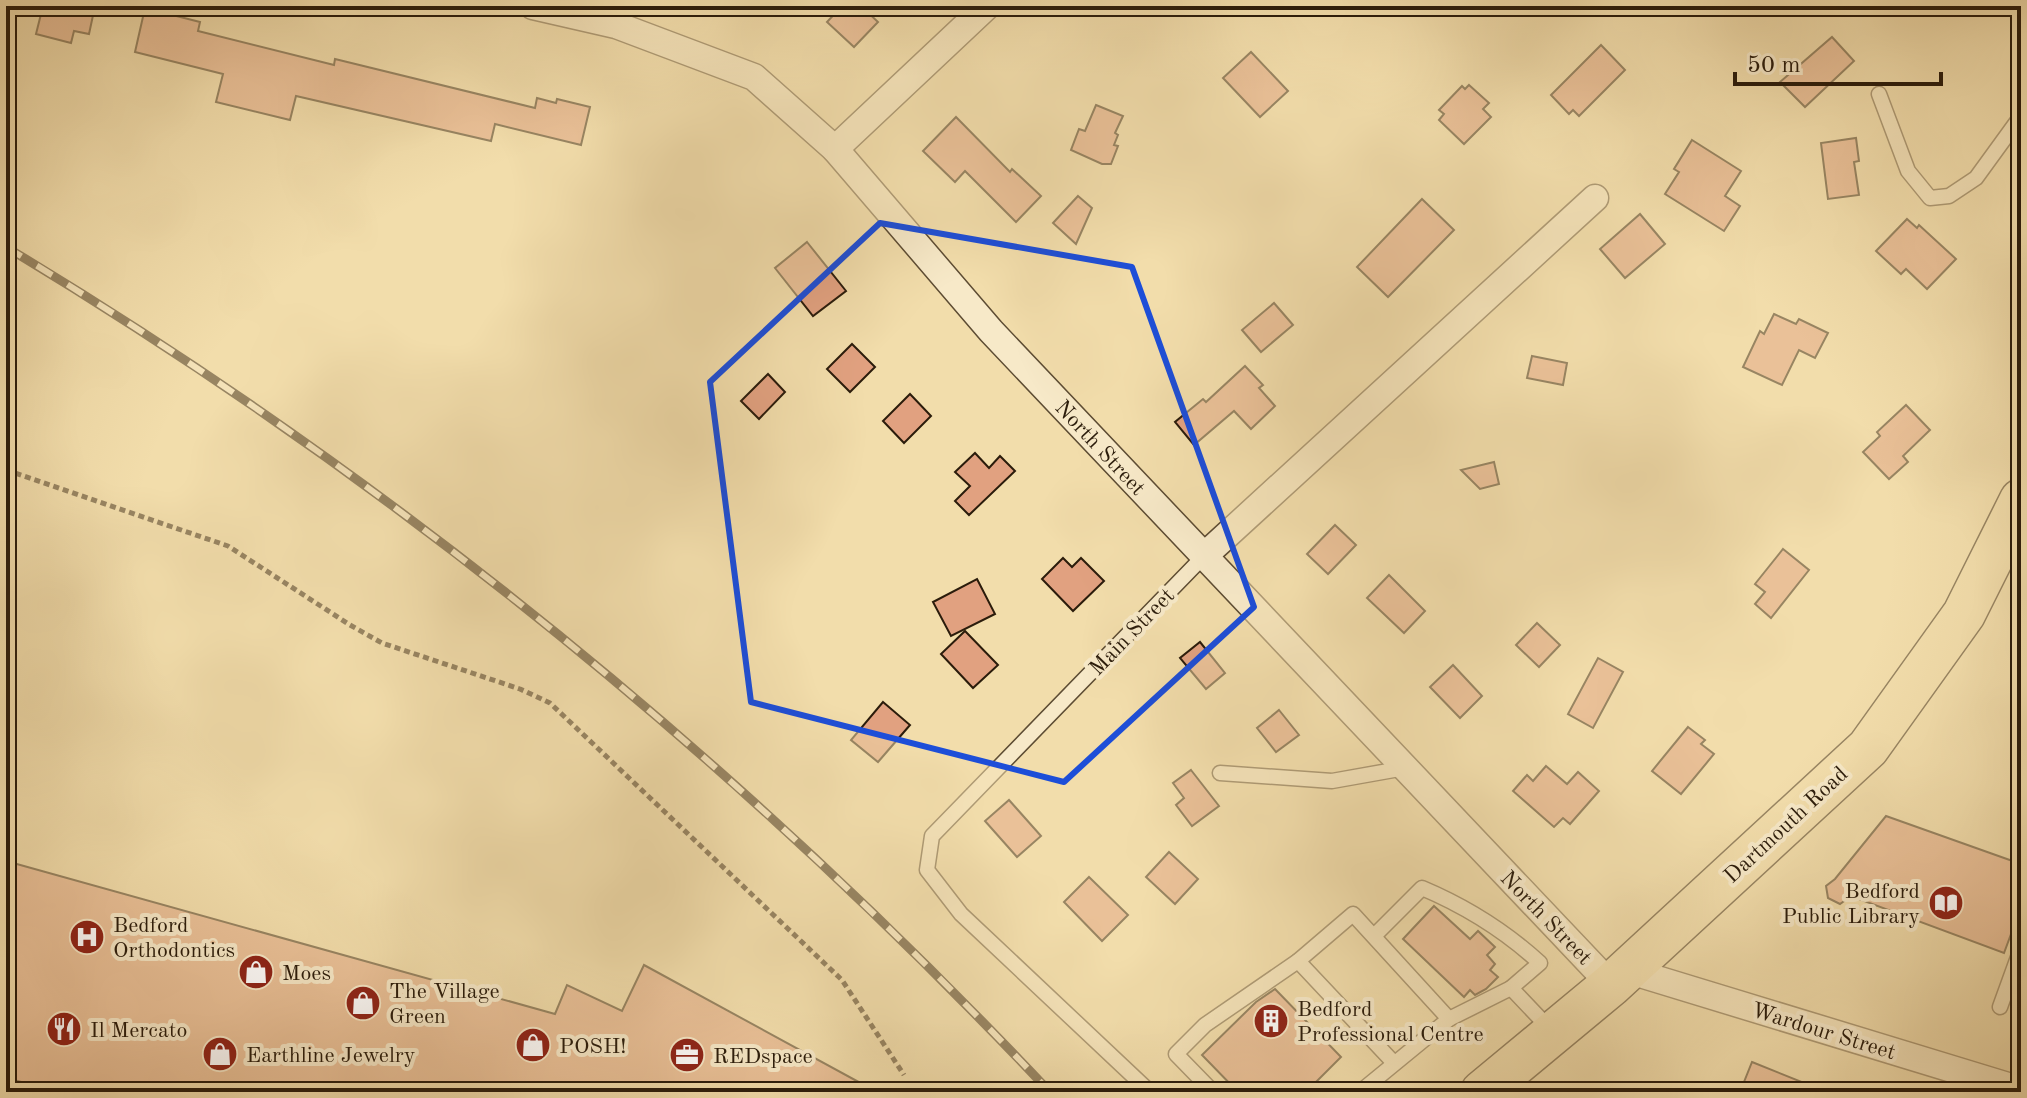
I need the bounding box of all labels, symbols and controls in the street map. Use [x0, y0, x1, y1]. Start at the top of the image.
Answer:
scale bar [1735, 36, 1941, 86]
text: 50 m [1747, 54, 1801, 78]
street label: North Street [1050, 397, 1149, 500]
street label: Main Street [1086, 585, 1179, 680]
street label: Dartmouth Road [1720, 763, 1852, 888]
street label: North Street [1496, 867, 1596, 970]
place label: Bedford Public Library [1782, 881, 1920, 928]
library icon: Bedford Public Library [1927, 884, 1965, 922]
place label: Bedford Orthodontics [113, 915, 235, 962]
hospital icon: Bedford Orthodontics [68, 918, 106, 956]
shop icon: Moes [237, 953, 275, 991]
place label: Moes [282, 963, 331, 985]
place label: The Village Green [389, 981, 500, 1028]
shop icon: The Village Green [344, 984, 382, 1022]
place label: Bedford Professional Centre [1297, 999, 1484, 1046]
street label: Wardour Street [1749, 1000, 1898, 1064]
building icon: Bedford Professional Centre [1252, 1002, 1290, 1040]
restaurant icon: Il Mercato [45, 1010, 83, 1048]
place label: Il Mercato [90, 1020, 187, 1042]
shop icon: POSH! [514, 1026, 552, 1064]
shop icon: Earthline Jewelry [201, 1035, 239, 1073]
place label: POSH! [559, 1036, 627, 1058]
office icon: REDspace [668, 1036, 706, 1074]
place label: Earthline Jewelry [246, 1045, 416, 1067]
place label: REDspace [713, 1046, 813, 1068]

